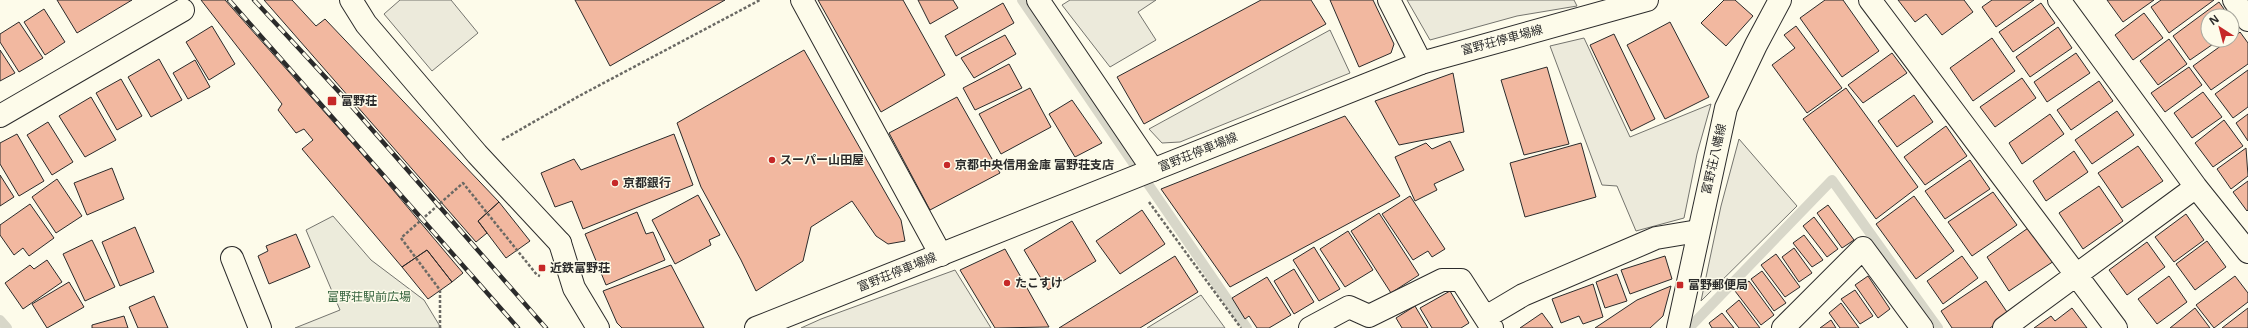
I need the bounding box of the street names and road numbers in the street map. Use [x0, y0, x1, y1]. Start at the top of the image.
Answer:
street label: 富野荘停車場線 [1459, 20, 1545, 59]
street label: 富野荘八幡線 [1697, 122, 1730, 196]
street label: 富野荘停車場線 [1156, 128, 1240, 175]
street label: 富野荘停車場線 [855, 248, 939, 295]

